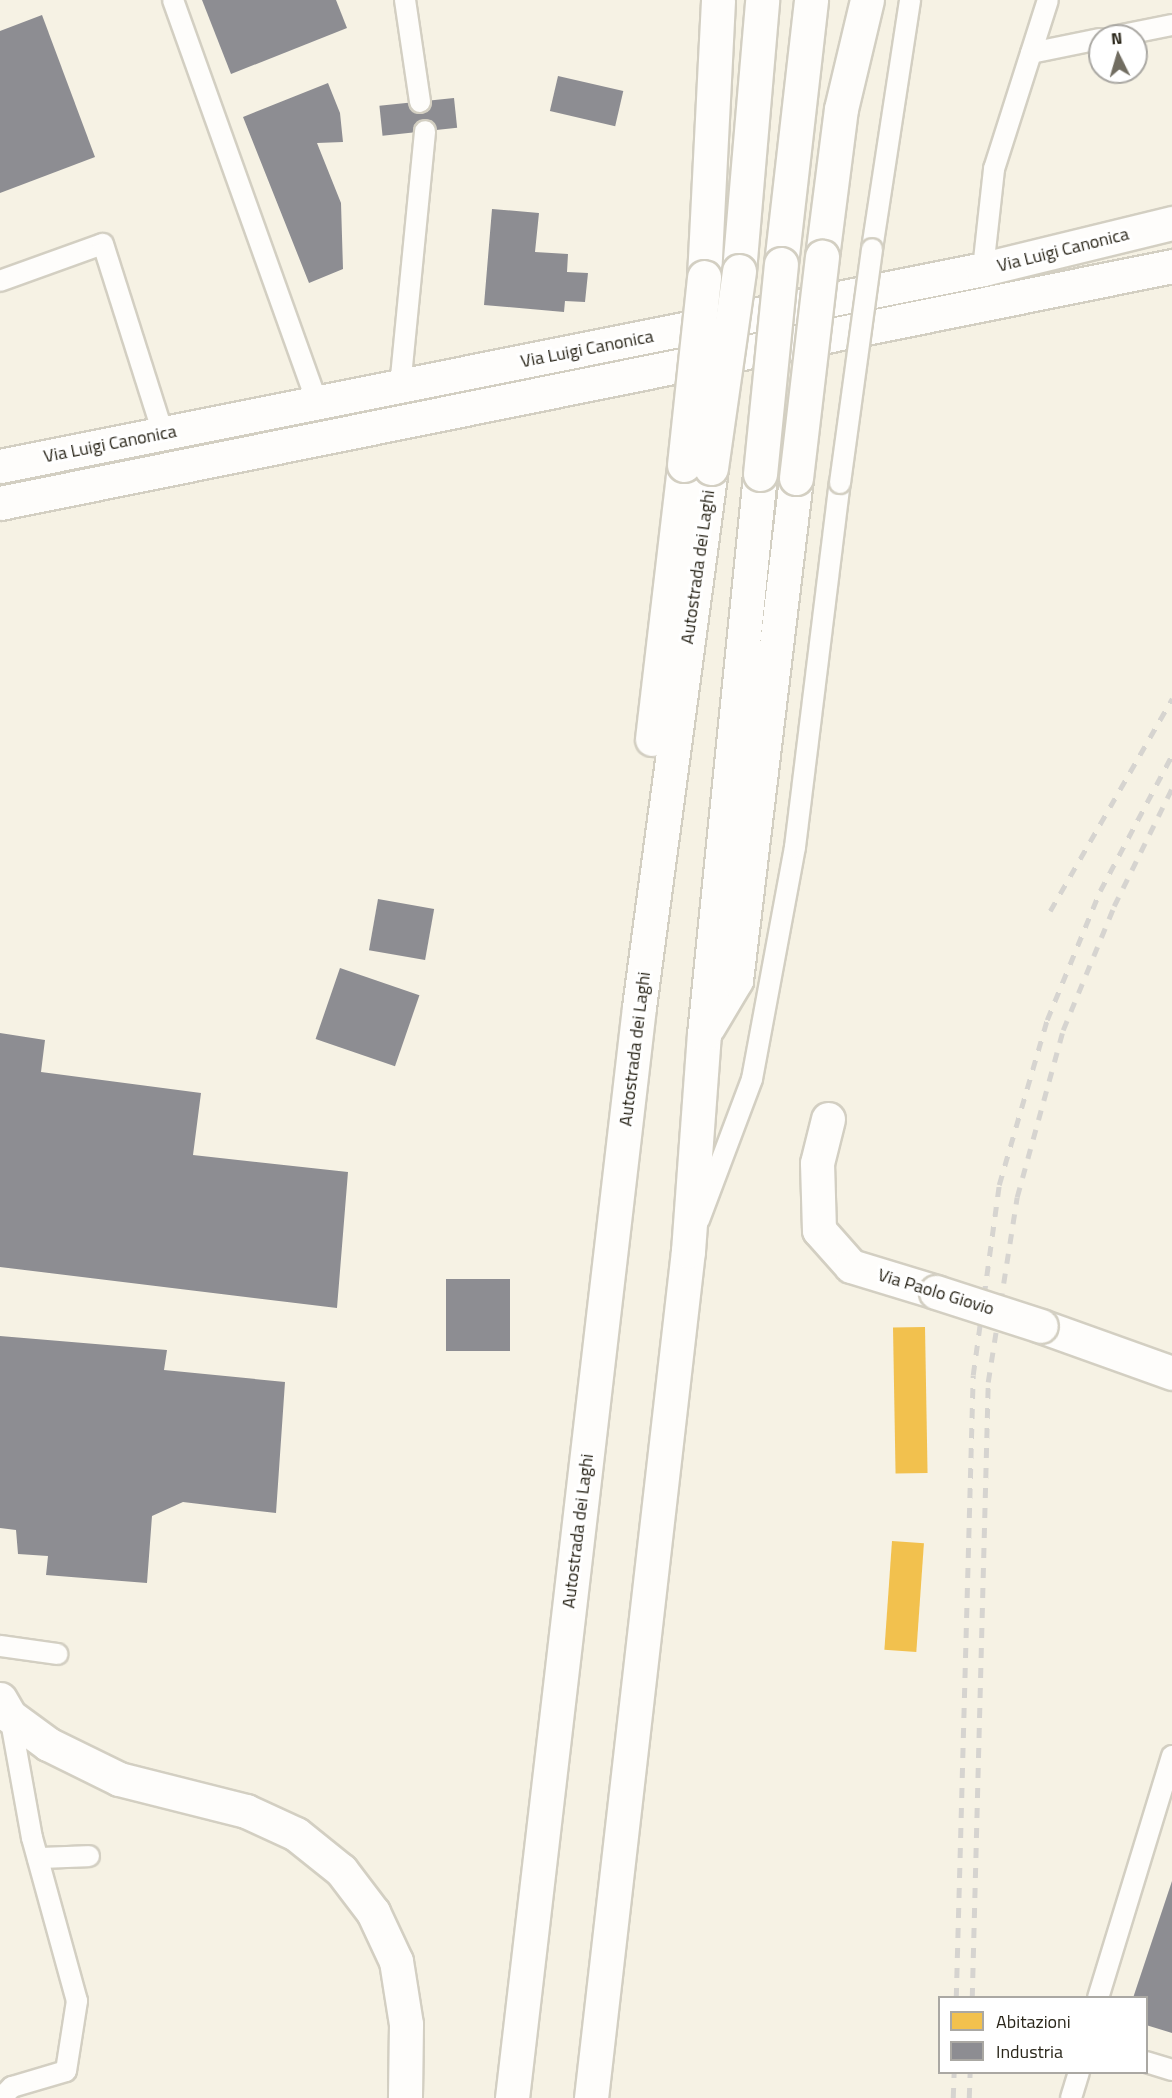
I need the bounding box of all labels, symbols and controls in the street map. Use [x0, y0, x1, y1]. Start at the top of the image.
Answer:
north arrow [1088, 24, 1148, 84]
text: N [1110, 26, 1123, 50]
street label: Via Luigi Canonica [995, 223, 1131, 277]
street label: Via Luigi Canonica [519, 326, 655, 372]
street label: Via Luigi Canonica [42, 421, 178, 467]
street label: Autostrada dei Laghi [676, 488, 720, 646]
street label: Autostrada dei Laghi [615, 970, 655, 1128]
street label: Via Paolo Giovio [875, 1264, 997, 1320]
street label: Autostrada dei Laghi [558, 1452, 598, 1610]
legend [938, 1996, 1148, 2074]
text: Abitazioni [996, 2008, 1071, 2035]
text: Industria [996, 2038, 1063, 2065]

